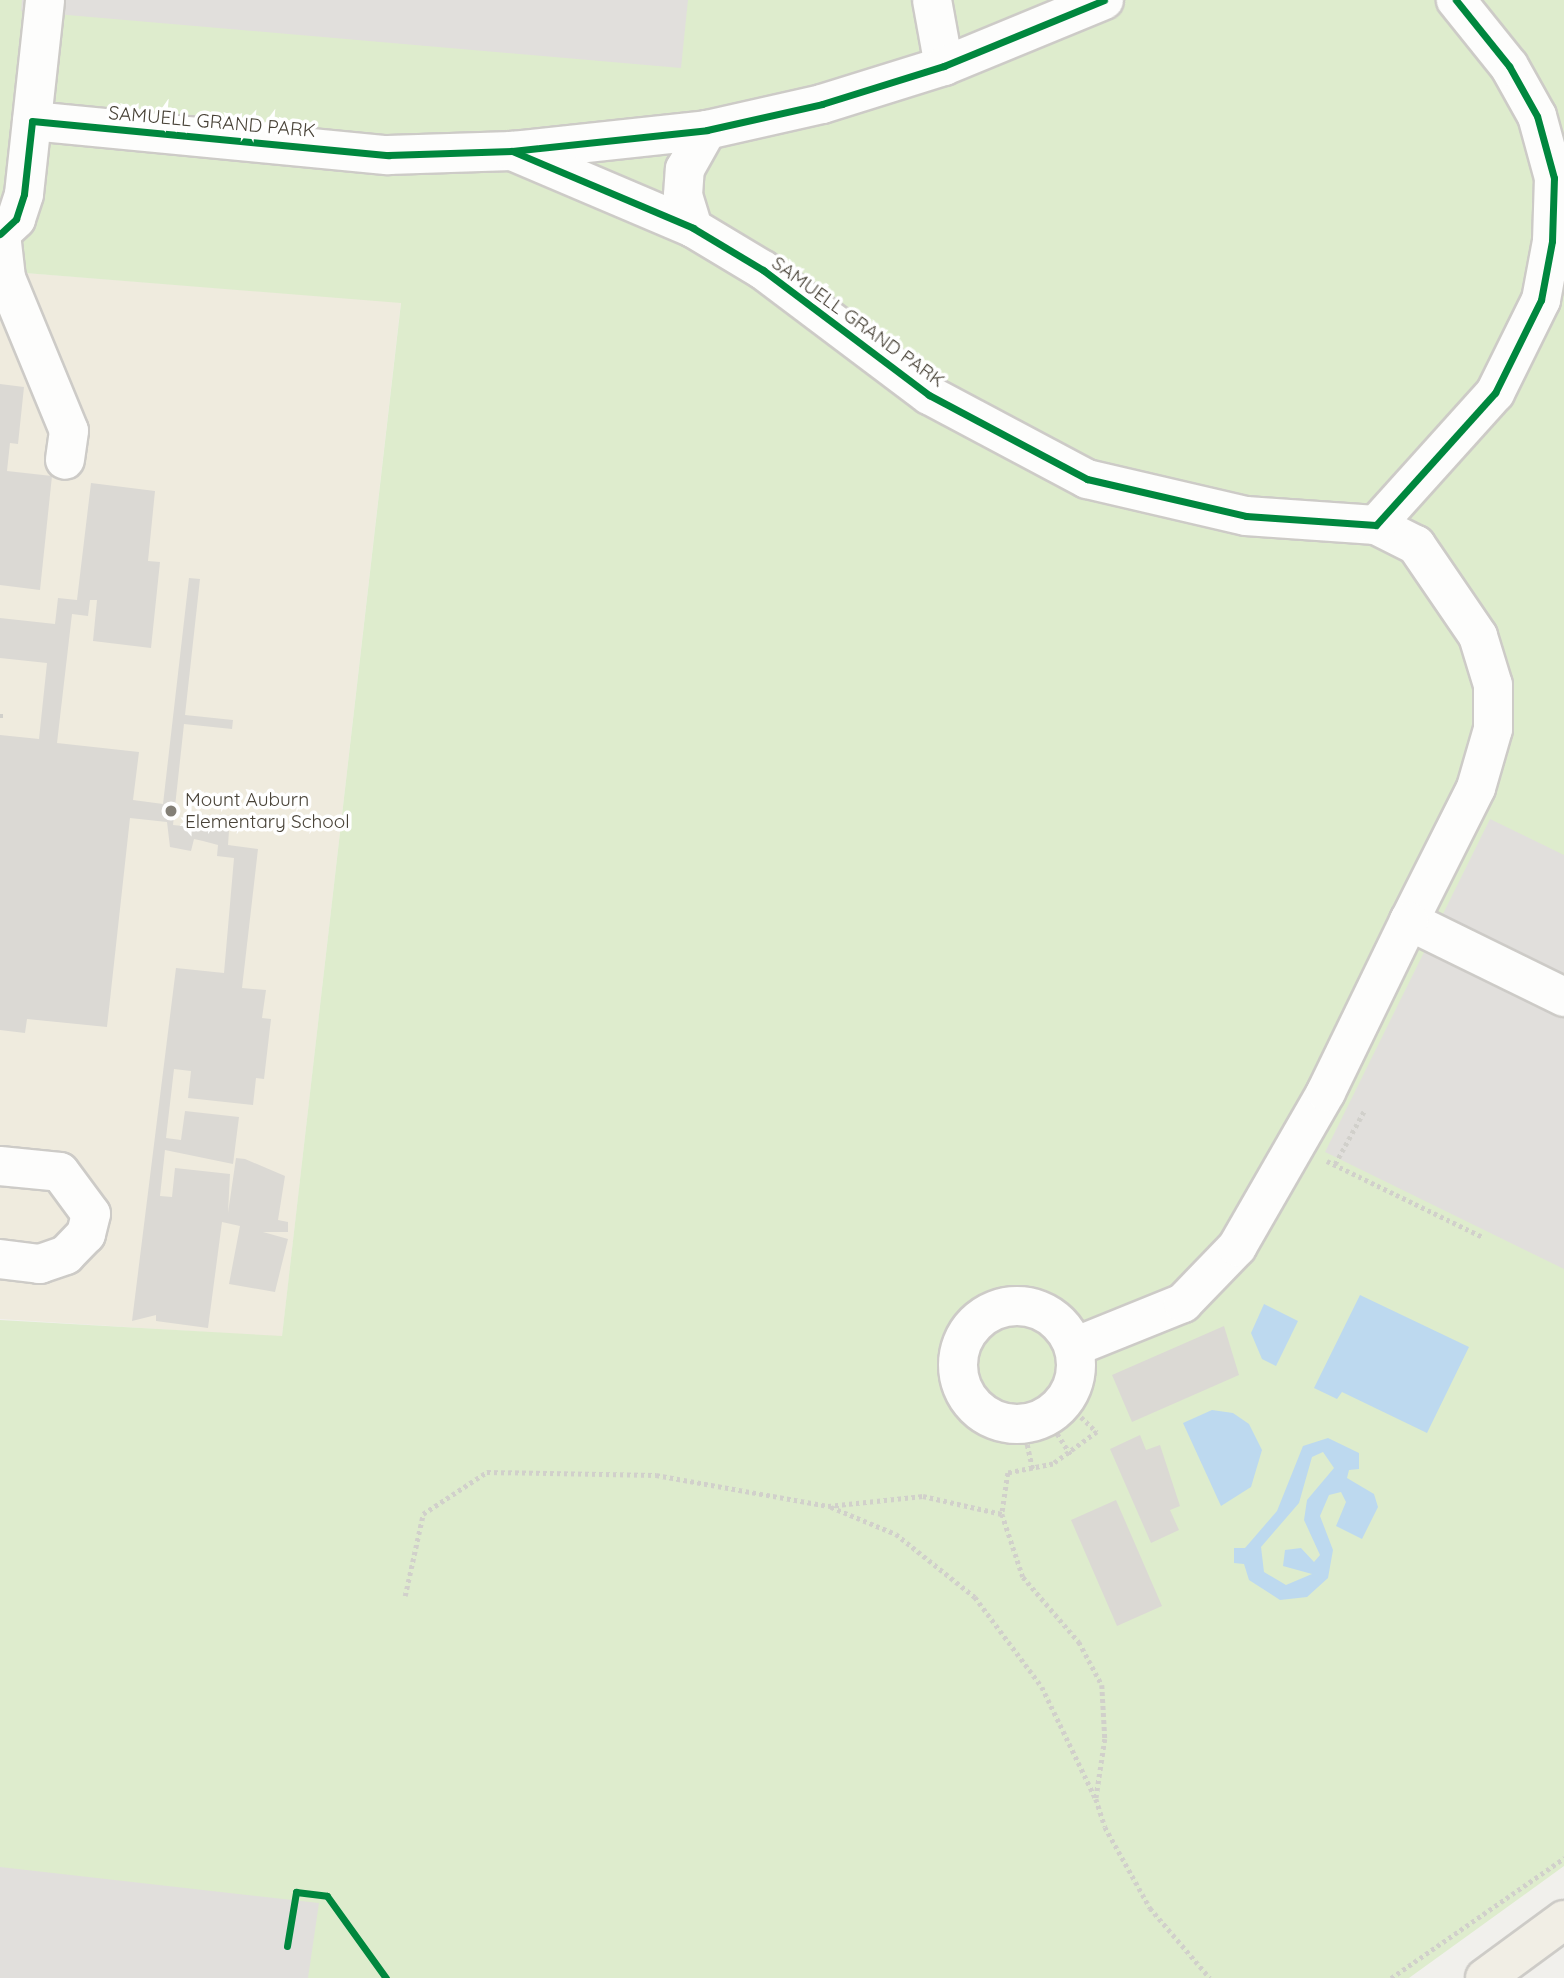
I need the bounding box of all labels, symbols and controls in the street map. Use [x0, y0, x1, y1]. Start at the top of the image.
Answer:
street label: SAMUELL GRAND PARK [108, 102, 316, 142]
street label: SAMUELL GRAND PARK [767, 252, 949, 392]
place label: Mount Auburn Elementary School [185, 789, 350, 833]
marker: Mount Auburn Elementary School [163, 803, 179, 819]

